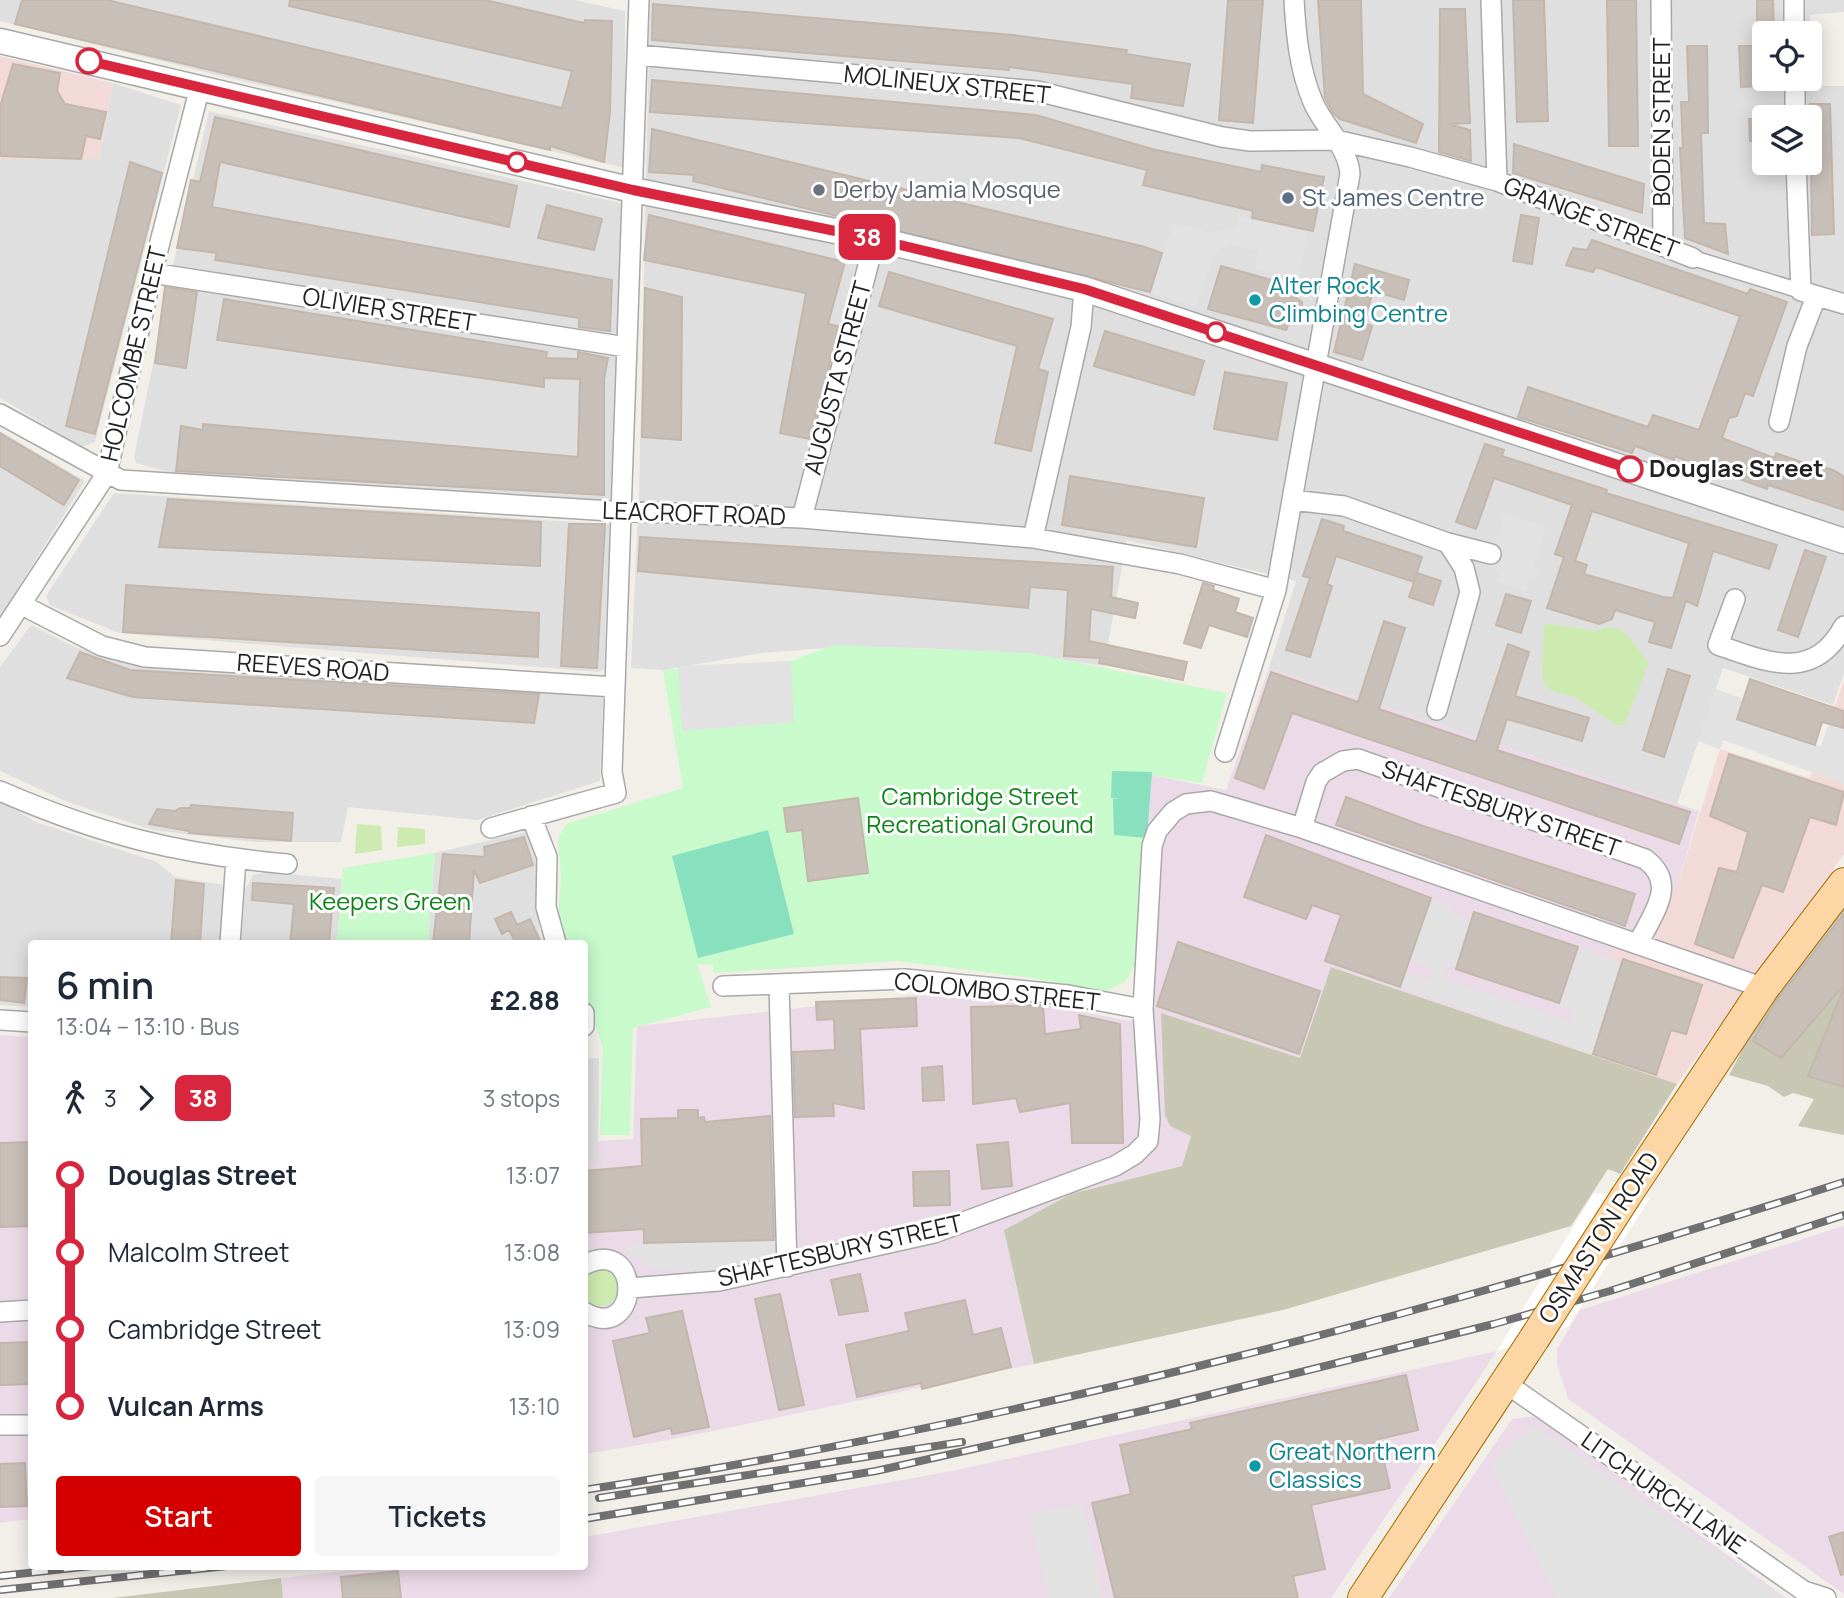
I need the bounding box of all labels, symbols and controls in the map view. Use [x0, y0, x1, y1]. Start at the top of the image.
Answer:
map controls [1752, 21, 1822, 175]
button: locate [1752, 21, 1822, 91]
street label: BODEN STREET [1644, 37, 1677, 207]
unlabelled marker [76, 48, 102, 74]
street label: MOLINEUX STREET [842, 56, 1053, 111]
button: layers [1752, 105, 1822, 175]
unlabelled marker [507, 152, 527, 172]
street label: GRANGE STREET [1499, 168, 1684, 265]
place label: Derby Jamia Mosque [833, 172, 1061, 205]
place label: St James Centre [1302, 180, 1485, 213]
marker: Derby Jamia Mosque [811, 182, 827, 198]
marker: St James Centre [1280, 190, 1296, 206]
line badge: 38 [836, 214, 898, 260]
text: 38 [853, 220, 881, 253]
street label: HOLCOMBE STREET [92, 242, 173, 464]
place label: Alter Rock Climbing Centre [1269, 268, 1448, 329]
street label: AUGUSTA STREET [795, 276, 878, 478]
street label: OLIVIER STREET [300, 279, 479, 339]
marker: Alter Rock Climbing Centre [1247, 292, 1263, 308]
unlabelled marker [1206, 322, 1226, 342]
place label: Douglas Street [1649, 451, 1824, 484]
marker: Douglas Street [1617, 456, 1643, 482]
street label: LEACROFT ROAD [601, 493, 787, 532]
street label: REEVES ROAD [236, 645, 391, 688]
street label: SHAFTESBURY STREET [1378, 751, 1626, 864]
park label: Cambridge Street Recreational Ground [866, 779, 1094, 840]
park label: Keepers Green [309, 884, 471, 917]
text: 6 min [56, 958, 154, 1010]
street label: COLOMBO STREET [893, 963, 1102, 1018]
text: £2.88 [490, 982, 560, 1018]
text: 13:04 – 13:10 · Bus [56, 1010, 240, 1042]
icon: walk [56, 1079, 94, 1117]
icon: forward [127, 1079, 165, 1117]
text: 38 [189, 1081, 217, 1114]
text: 3 [104, 1082, 117, 1114]
text: 3 stops [483, 1082, 560, 1114]
street label: OSMASTON ROAD [1530, 1145, 1666, 1329]
text: Douglas Street [108, 1157, 297, 1193]
text: 13:07 [506, 1159, 560, 1191]
street label: SHAFTESBURY STREET [714, 1205, 966, 1294]
text: Malcolm Street [108, 1234, 289, 1270]
text: 13:08 [504, 1236, 560, 1268]
text: Cambridge Street [108, 1311, 322, 1347]
text: 13:09 [503, 1313, 560, 1345]
text: Vulcan Arms [108, 1388, 264, 1424]
text: 13:10 [508, 1390, 560, 1422]
street label: LITCHURCH LANE [1575, 1423, 1753, 1561]
place label: Great Northern Classics [1269, 1434, 1436, 1495]
marker: Great Northern Classics [1247, 1458, 1263, 1474]
button: Start [56, 1476, 301, 1556]
button: Tickets [315, 1476, 560, 1556]

